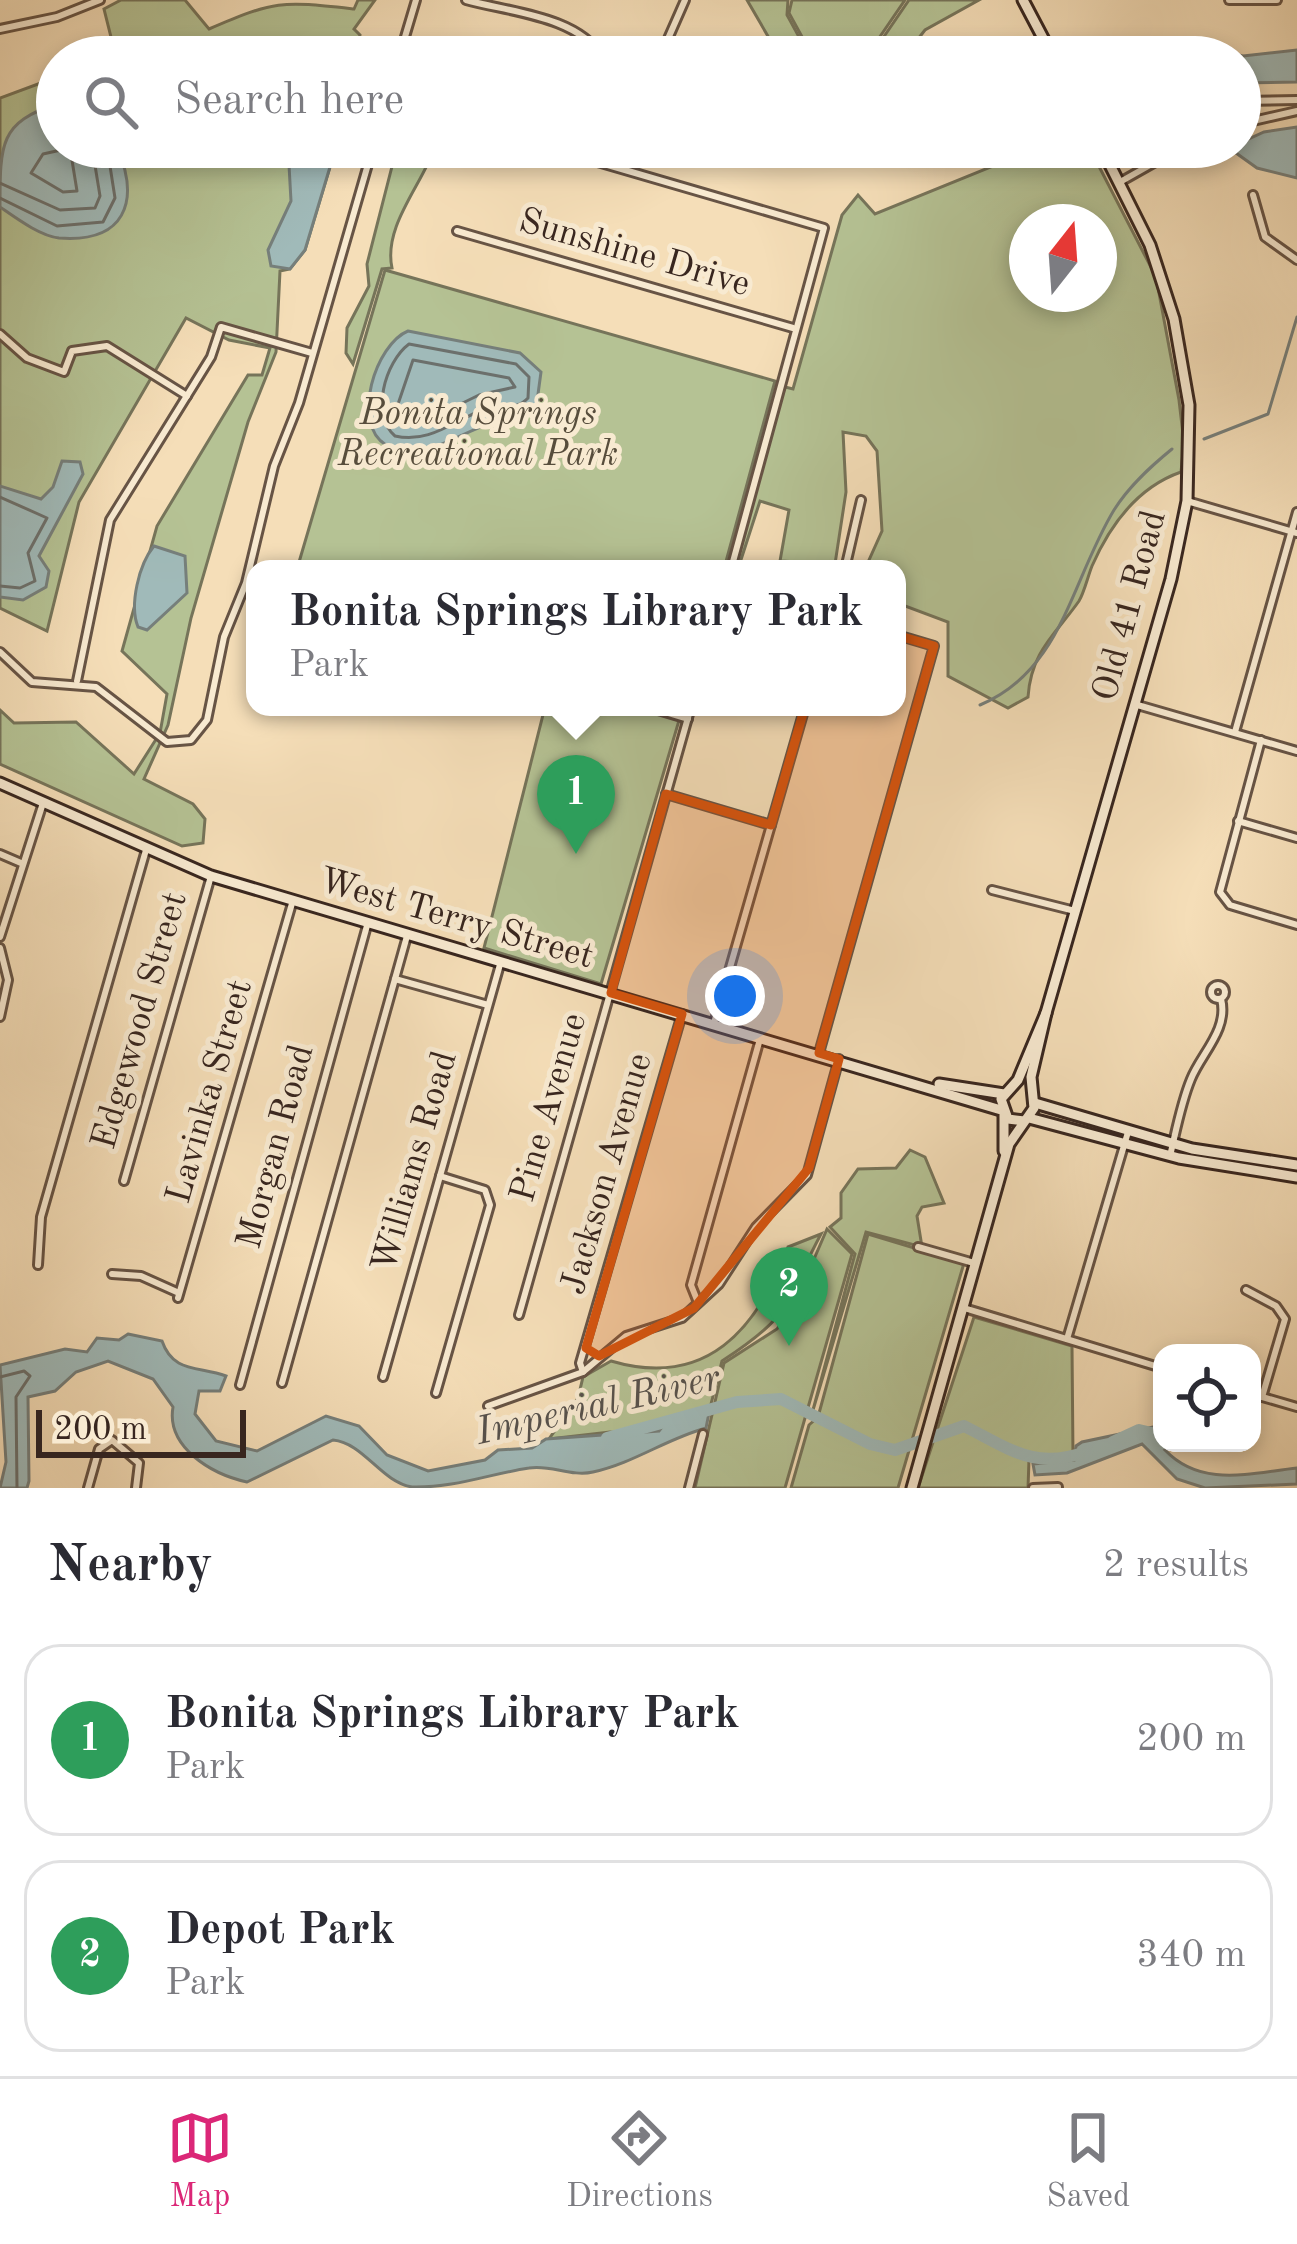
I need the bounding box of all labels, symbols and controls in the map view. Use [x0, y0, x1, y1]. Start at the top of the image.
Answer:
search box [36, 36, 1261, 168]
icon: search [78, 69, 144, 135]
text: Search here [174, 79, 404, 124]
street label: Sunshine Drive [514, 204, 754, 304]
north arrow [1009, 204, 1117, 312]
park label: Bonita Springs Recreational Park [337, 396, 618, 474]
street label: Old 41 Road [1088, 507, 1174, 705]
popup [246, 560, 906, 716]
text: Bonita Springs Library Park [289, 591, 863, 636]
text: Park [289, 646, 369, 685]
pin: 1 [537, 755, 615, 854]
street label: West Terry Street [315, 864, 597, 976]
street label: Edgewood Street [87, 888, 195, 1154]
your location [705, 966, 765, 1026]
street label: Lavinka Street [162, 976, 260, 1208]
street label: Pine Avenue [506, 1009, 594, 1207]
street label: Morgan Road [232, 1041, 322, 1253]
street label: Williams Road [367, 1047, 465, 1277]
street label: Jackson Avenue [556, 1049, 660, 1299]
pin: 2 [750, 1247, 828, 1346]
map controls [1153, 1344, 1261, 1452]
button: locate [1153, 1344, 1261, 1452]
water label: Imperial River [471, 1359, 725, 1453]
scale bar [36, 1404, 246, 1457]
text: 200 m [54, 1414, 147, 1447]
text: Nearby [48, 1541, 213, 1592]
text: 2 results [1103, 1546, 1249, 1585]
text: Bonita Springs Library Park [165, 1693, 739, 1738]
text: 1 [79, 1720, 101, 1759]
text: 200 m [1136, 1720, 1246, 1759]
text: Park [165, 1748, 245, 1787]
text: Depot Park [165, 1909, 395, 1954]
text: 2 [79, 1936, 101, 1975]
text: 340 m [1136, 1936, 1246, 1975]
text: Park [165, 1964, 245, 2003]
tab: Map [167, 2105, 233, 2218]
tab: Directions [566, 2105, 713, 2218]
tab: Saved [1046, 2105, 1130, 2218]

